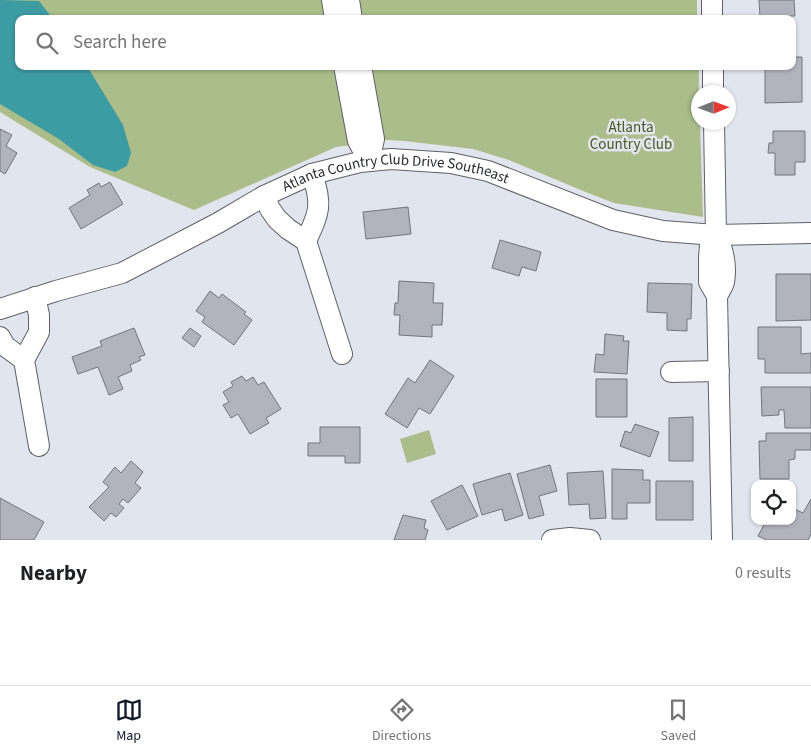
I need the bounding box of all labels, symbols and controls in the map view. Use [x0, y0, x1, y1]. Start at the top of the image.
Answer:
search box [15, 15, 796, 70]
icon: search [33, 29, 61, 57]
text: Search here [73, 29, 167, 56]
north arrow [691, 85, 736, 130]
park label: Atlanta Country Club [590, 117, 672, 155]
street label: Atlanta Country Club Drive Southeast [279, 149, 512, 197]
map controls [751, 480, 796, 525]
button: locate [751, 480, 796, 525]
text: Nearby [20, 558, 87, 588]
text: 0 results [735, 562, 791, 584]
tab: Map [115, 696, 143, 746]
tab: Directions [372, 696, 431, 746]
tab: Saved [661, 696, 696, 746]

